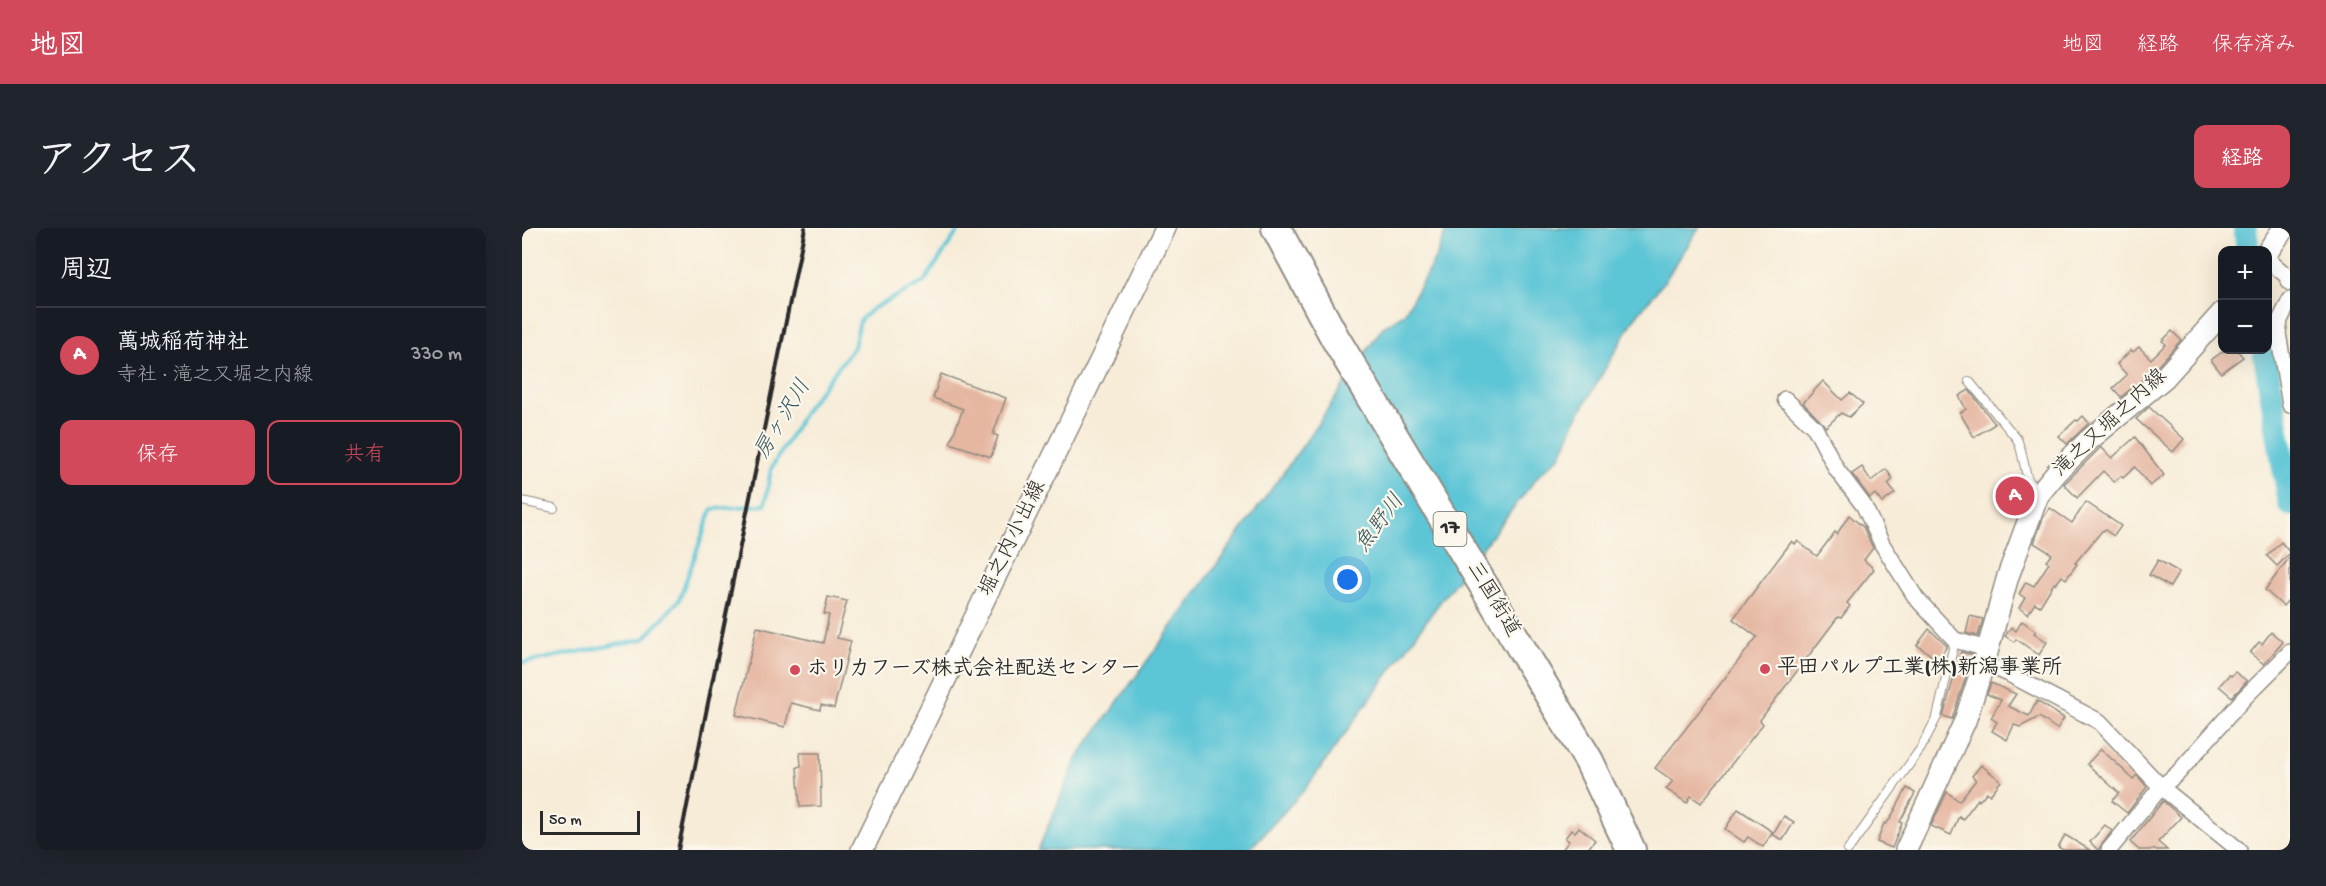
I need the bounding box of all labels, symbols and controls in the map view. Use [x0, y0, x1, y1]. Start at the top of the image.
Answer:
text: 地図 [30, 31, 86, 64]
text: 地図 [2062, 34, 2104, 59]
text: 経路 [2137, 34, 2179, 59]
text: 保存済み [2212, 34, 2296, 59]
button: 経路 [2194, 125, 2290, 188]
text: アクセス [36, 140, 201, 189]
map controls [2218, 246, 2272, 354]
button: + [2218, 246, 2272, 300]
text: 周辺 [60, 257, 112, 288]
button: − [2218, 300, 2272, 354]
text: 萬城稲荷神社 [117, 331, 249, 357]
text: A [74, 344, 85, 367]
text: 330 m [411, 344, 462, 367]
street label: 滝之又堀之内線 [2048, 364, 2173, 483]
text: 寺社 · 滝之又堀之内線 [117, 365, 313, 388]
water label: 房ヶ沢川 [750, 376, 818, 464]
button: 保存 [60, 420, 255, 485]
button: 共有 [267, 420, 462, 485]
pin: A [1996, 474, 2034, 518]
street label: 堀之内小出線 [974, 476, 1053, 601]
water label: 魚野川 [1350, 489, 1411, 558]
road number: 17 [1434, 512, 1466, 546]
street label: 三国街道 [1460, 557, 1525, 642]
your location [1333, 565, 1362, 594]
place label: 平田パルプ工業(株)新潟事業所 [1777, 655, 2062, 682]
place label: ホリカフーズ株式会社配送センター [807, 656, 1141, 683]
marker: 平田パルプ工業(株)新潟事業所 [1758, 662, 1772, 676]
marker: ホリカフーズ株式会社配送センター [788, 663, 802, 677]
scale bar [540, 808, 640, 836]
text: 50 m [549, 812, 582, 831]

